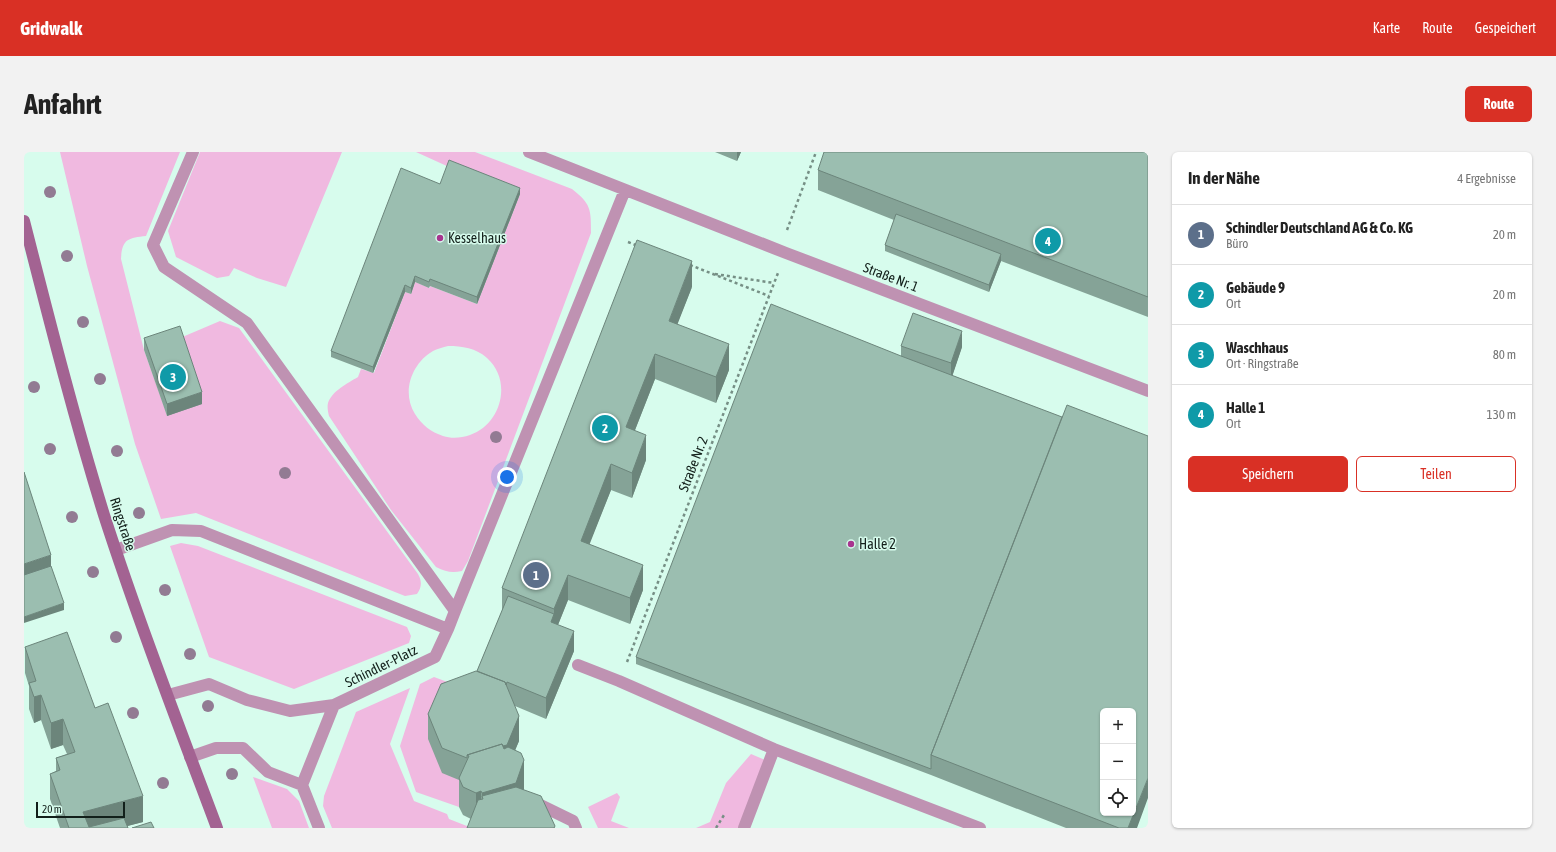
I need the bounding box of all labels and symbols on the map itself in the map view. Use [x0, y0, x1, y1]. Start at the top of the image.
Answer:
pin: 4 [1035, 226, 1061, 256]
place label: Kesselhaus [448, 230, 506, 246]
marker: Kesselhaus [435, 233, 445, 243]
street label: Straße Nr. 1 [861, 259, 921, 295]
pin: 3 [160, 362, 186, 392]
pin: 2 [592, 413, 618, 443]
street label: Straße Nr. 2 [675, 434, 711, 494]
your location [497, 467, 517, 487]
street label: Ringstraße [107, 495, 139, 553]
place label: Halle 2 [859, 536, 896, 552]
marker: Halle 2 [846, 539, 856, 549]
pin: 1 [523, 560, 549, 590]
street label: Schindler-Platz [342, 642, 420, 690]
scale bar [36, 800, 125, 819]

